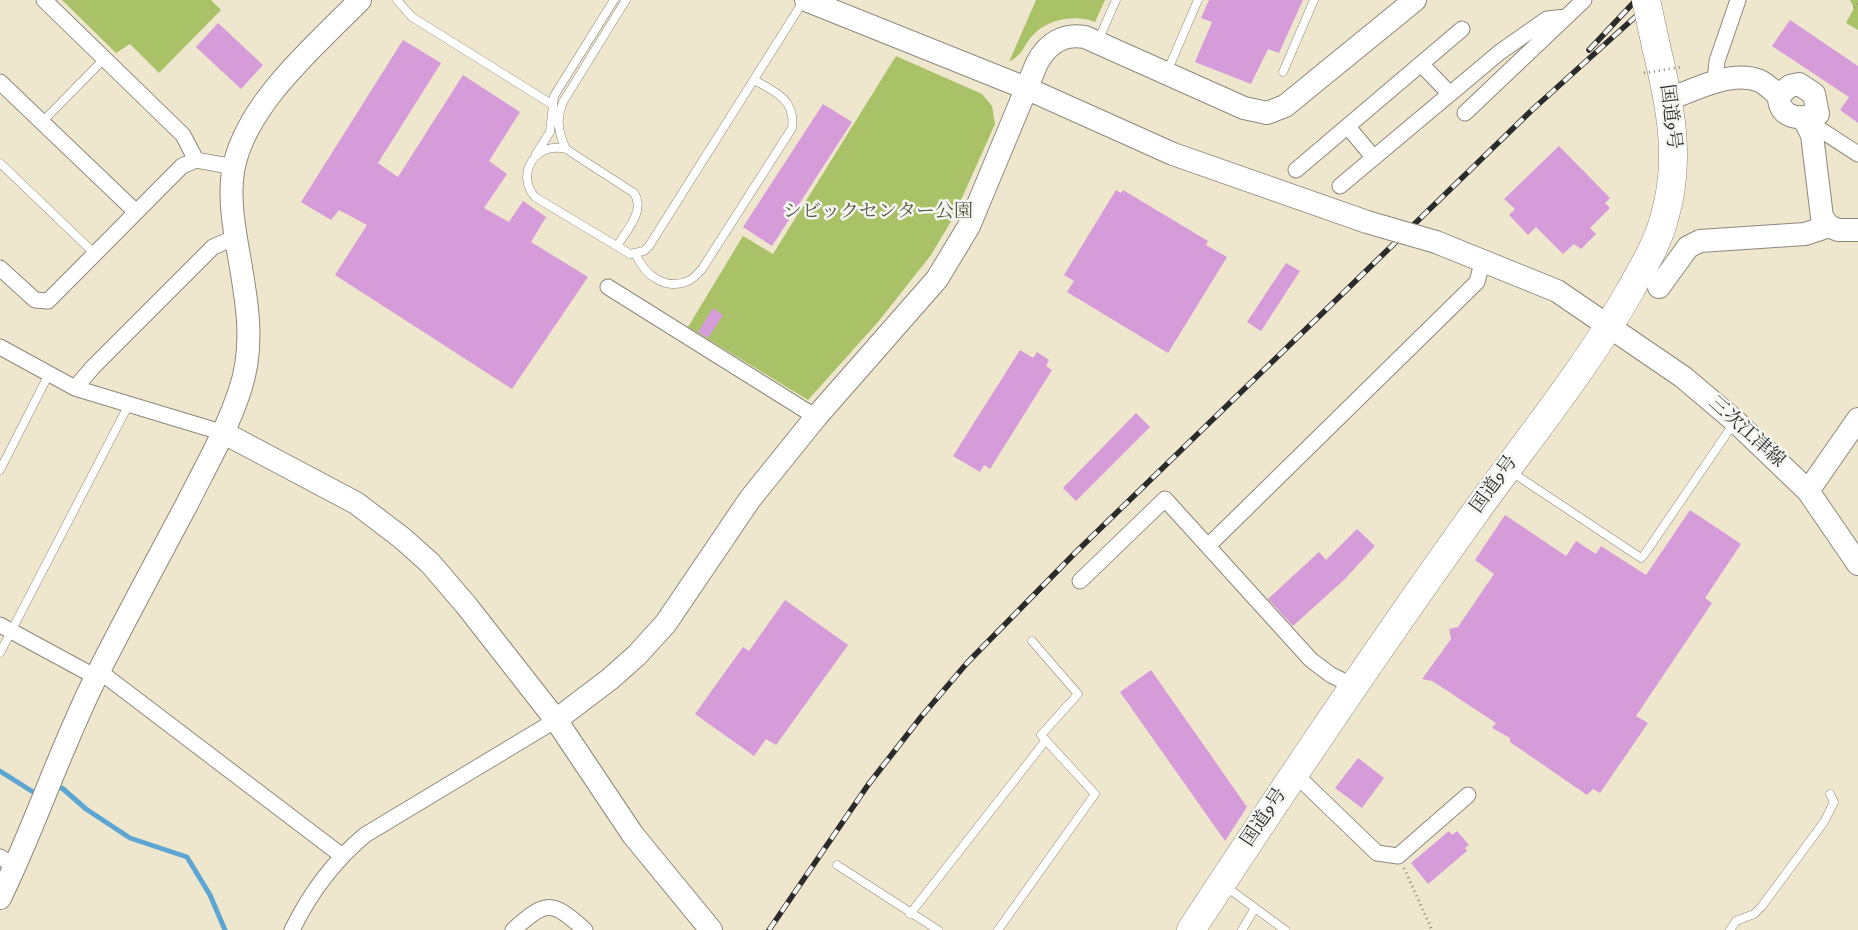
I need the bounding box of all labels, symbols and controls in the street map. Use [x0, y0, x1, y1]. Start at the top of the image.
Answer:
street label: 国道9号 [1654, 83, 1684, 151]
park label: シビックセンター公園 [783, 202, 973, 224]
street label: 三次江津線 [1703, 393, 1789, 473]
street label: 国道9号 [1467, 452, 1523, 518]
street label: 国道9号 [1237, 785, 1293, 851]

